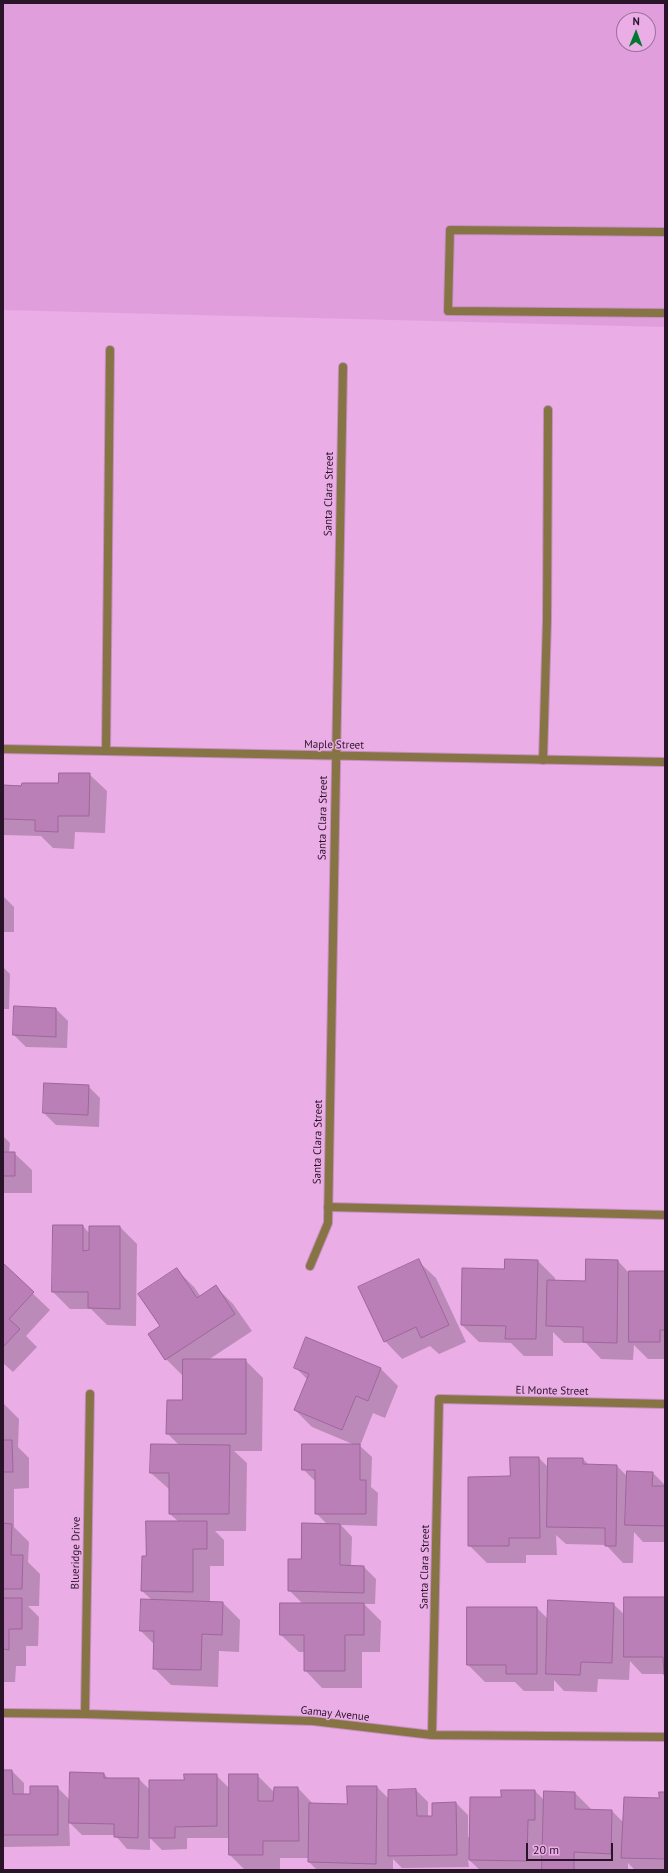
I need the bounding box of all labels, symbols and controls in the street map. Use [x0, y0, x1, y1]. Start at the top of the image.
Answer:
north arrow [616, 12, 656, 52]
text: N [632, 14, 640, 28]
street label: Santa Clara Street [322, 452, 336, 536]
street label: Maple Street [304, 738, 364, 752]
street label: Santa Clara Street [316, 776, 330, 860]
street label: Santa Clara Street [311, 1100, 325, 1184]
street label: El Monte Street [515, 1384, 589, 1398]
street label: Blueridge Drive [69, 1516, 83, 1590]
street label: Santa Clara Street [418, 1525, 432, 1609]
street label: Gamay Avenue [300, 1704, 370, 1724]
scale bar [528, 1835, 615, 1861]
text: 20 m [533, 1842, 559, 1857]

